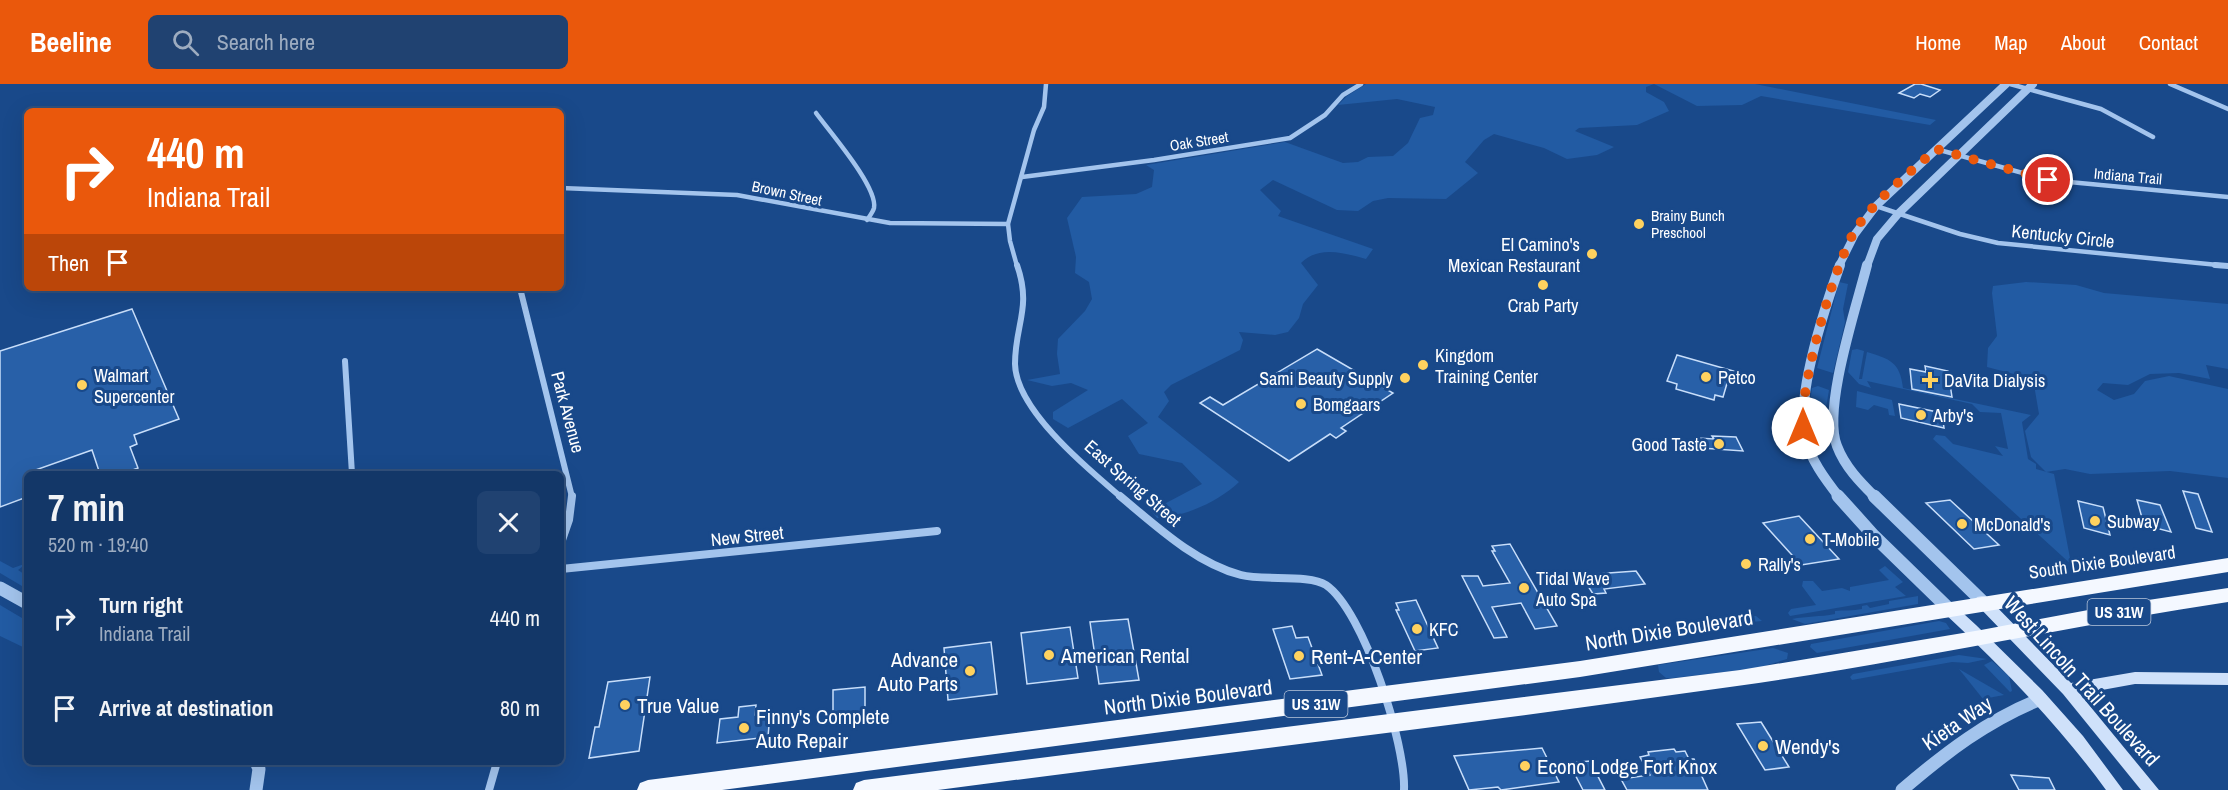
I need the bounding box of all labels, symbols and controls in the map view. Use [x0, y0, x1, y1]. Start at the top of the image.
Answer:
search box [148, 15, 568, 69]
text: Beeline [30, 23, 112, 61]
icon: search [169, 26, 202, 59]
text: Search here [217, 27, 315, 57]
text: Home [1915, 28, 1961, 57]
text: Map [1994, 28, 2028, 57]
text: About [2061, 28, 2106, 57]
text: Contact [2139, 28, 2198, 57]
text: 440 m [147, 125, 245, 181]
street label: Oak Street [1168, 126, 1230, 156]
icon: right [48, 132, 126, 210]
pin [2022, 154, 2073, 205]
icon: arrive [2031, 163, 2064, 196]
street label: Indiana Trail [2093, 163, 2163, 189]
street label: Brown Street [750, 175, 825, 211]
text: Indiana Trail [147, 179, 270, 215]
place label: Brainy Bunch Preschool [1651, 205, 1725, 243]
marker: Brainy Bunch Preschool [1632, 217, 1646, 231]
street label: Kentucky Circle [2010, 218, 2116, 254]
place label: El Camino's Mexican Restaurant [1448, 232, 1580, 278]
icon: arrive [101, 246, 134, 279]
marker: El Camino's Mexican Restaurant [1585, 247, 1599, 261]
text: Then [48, 248, 89, 278]
marker: Crab Party [1536, 278, 1550, 292]
place label: Crab Party [1508, 293, 1579, 318]
place label: Kingdom Training Center [1435, 343, 1538, 389]
marker: Kingdom Training Center [1416, 358, 1430, 372]
place label: Walmart Supercenter [94, 363, 174, 409]
place label: Petco [1718, 365, 1756, 390]
place label: Sami Beauty Supply [1259, 366, 1394, 391]
street label: Park Avenue [545, 368, 591, 456]
place label: DaVita Dialysis [1944, 368, 2045, 393]
marker: Petco [1699, 370, 1713, 384]
marker: Sami Beauty Supply [1398, 371, 1412, 385]
marker: DaVita Dialysis [1921, 371, 1939, 389]
marker: Walmart Supercenter [75, 378, 89, 392]
place label: Bomgaars [1313, 392, 1380, 417]
position arrow [1771, 396, 1835, 460]
marker: Bomgaars [1294, 397, 1308, 411]
place label: Arby's [1932, 403, 1974, 428]
marker: Arby's [1914, 408, 1928, 422]
place label: Good Taste [1631, 432, 1707, 457]
street label: East Spring Street [1079, 434, 1187, 532]
marker: Good Taste [1712, 437, 1726, 451]
text: 7 min [48, 484, 125, 532]
button: close [477, 491, 540, 554]
place label: Subway [2107, 509, 2160, 534]
place label: McDonald's [1974, 512, 2051, 537]
marker: Subway [2088, 514, 2102, 528]
marker: McDonald's [1955, 517, 1969, 531]
street label: New Street [709, 520, 785, 552]
place label: T-Mobile [1822, 527, 1879, 552]
text: 520 m · 19:40 [48, 531, 148, 558]
marker: T-Mobile [1803, 532, 1817, 546]
street label: South Dixie Boulevard [2027, 539, 2177, 585]
place label: Rally's [1758, 552, 1801, 577]
marker: Rally's [1739, 557, 1753, 571]
place label: Tidal Wave Auto Spa [1535, 566, 1610, 612]
marker: Tidal Wave Auto Spa [1517, 581, 1531, 595]
text: Turn right [99, 590, 183, 620]
street label: West Lincoln Trail Boulevard [1998, 590, 2166, 772]
road number: US 31W [2088, 599, 2150, 625]
icon: right [48, 602, 81, 635]
street label: North Dixie Boulevard [1583, 602, 1755, 658]
text: 440 m [490, 603, 540, 633]
place label: KFC [1429, 617, 1459, 642]
text: Indiana Trail [99, 620, 190, 647]
marker: KFC [1410, 622, 1424, 636]
place label: American Rental [1060, 641, 1189, 670]
place label: Rent-A-Center [1311, 642, 1422, 671]
place label: Advance Auto Parts [877, 645, 958, 698]
marker: American Rental [1042, 648, 1056, 662]
marker: Rent-A-Center [1292, 649, 1306, 663]
marker: Advance Auto Parts [963, 664, 977, 678]
street label: North Dixie Boulevard [1102, 672, 1274, 722]
street label: Kieta Way [1916, 689, 1998, 757]
place label: True Value [637, 691, 719, 720]
road number: US 31W [1284, 691, 1348, 717]
icon: arrive [48, 692, 81, 725]
text: Arrive at destination [99, 693, 273, 723]
text: 80 m [500, 693, 540, 723]
marker: True Value [618, 698, 632, 712]
place label: Finny's Complete Auto Repair [755, 702, 889, 755]
marker: Finny's Complete Auto Repair [737, 721, 751, 735]
place label: Wendy's [1775, 732, 1840, 761]
marker: Wendy's [1756, 739, 1770, 753]
place label: Econo Lodge Fort Knox [1537, 752, 1717, 781]
marker: Econo Lodge Fort Knox [1518, 759, 1532, 773]

